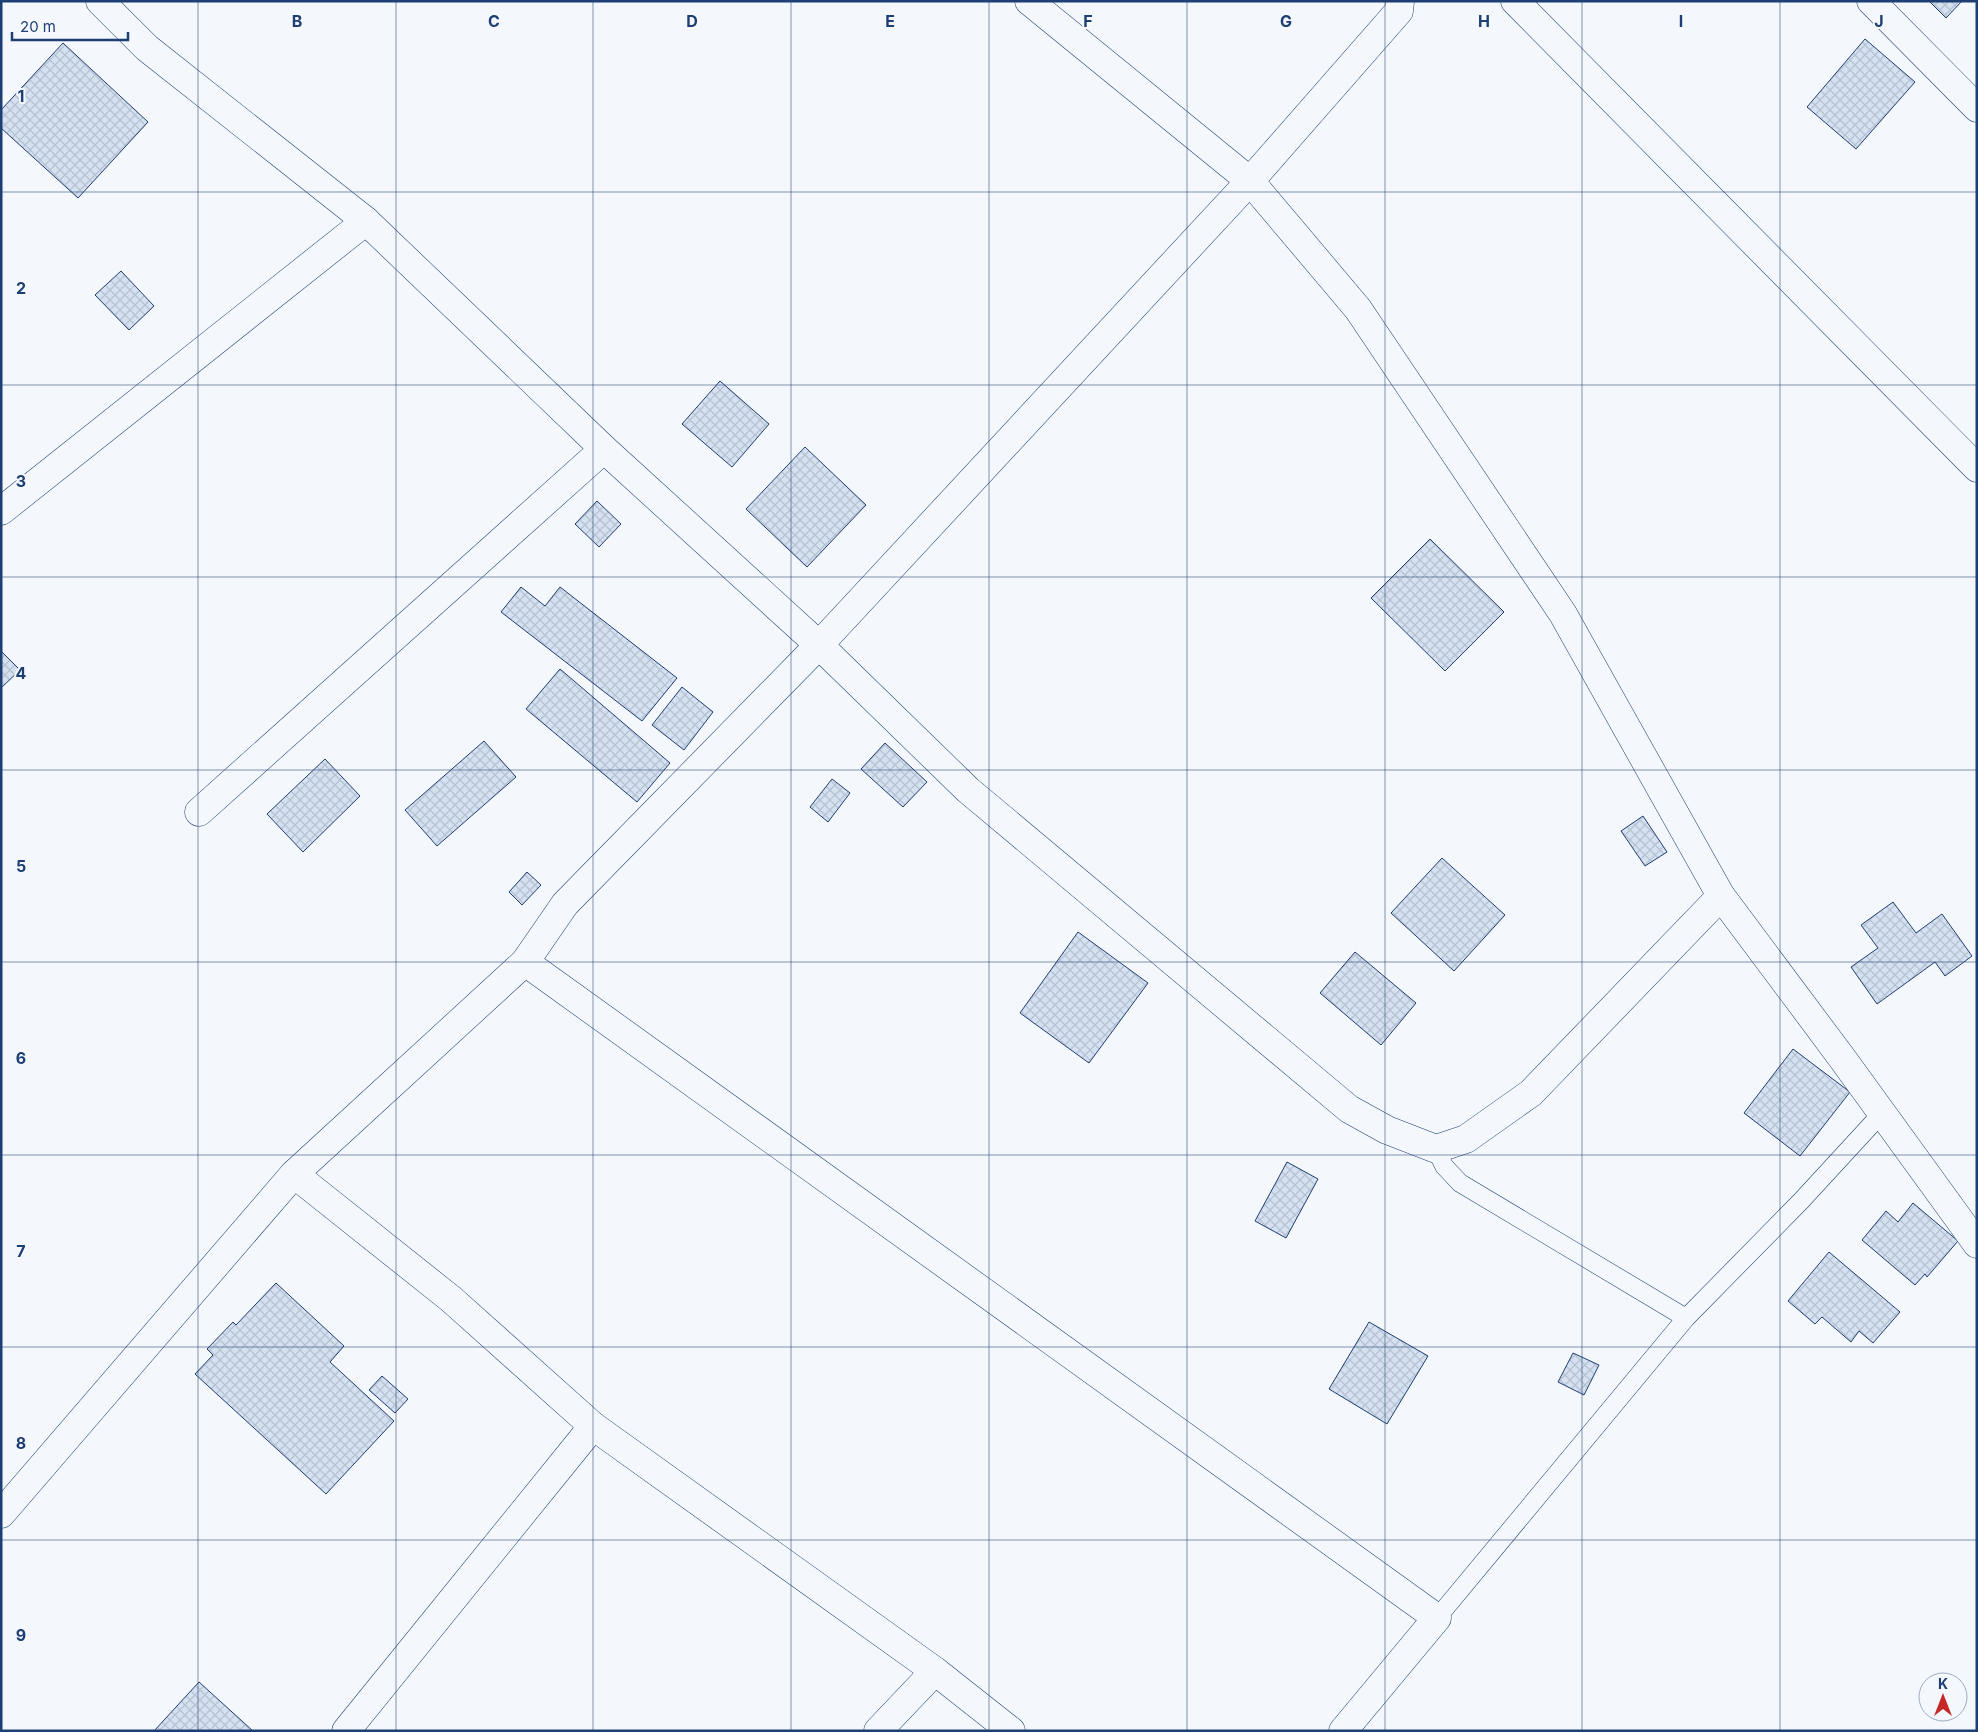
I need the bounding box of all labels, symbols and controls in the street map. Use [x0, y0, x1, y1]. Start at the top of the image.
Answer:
scale bar [12, 10, 129, 42]
text: B [292, 11, 302, 31]
text: C [488, 11, 500, 31]
text: D [686, 11, 698, 31]
text: E [885, 11, 895, 31]
text: F [1083, 11, 1093, 31]
text: G [1280, 11, 1292, 31]
text: H [1478, 11, 1490, 31]
text: I [1679, 11, 1683, 31]
text: J [1874, 11, 1884, 31]
text: 20 m [20, 17, 56, 36]
text: 1 [18, 86, 24, 106]
text: 2 [16, 278, 26, 298]
text: 3 [16, 471, 26, 491]
text: 4 [16, 663, 27, 683]
text: 5 [16, 856, 26, 876]
text: 6 [16, 1048, 26, 1068]
text: 7 [16, 1241, 26, 1261]
text: 8 [16, 1433, 26, 1453]
text: 9 [16, 1625, 26, 1645]
north arrow [1918, 1672, 1968, 1722]
text: K [1938, 1675, 1948, 1692]

